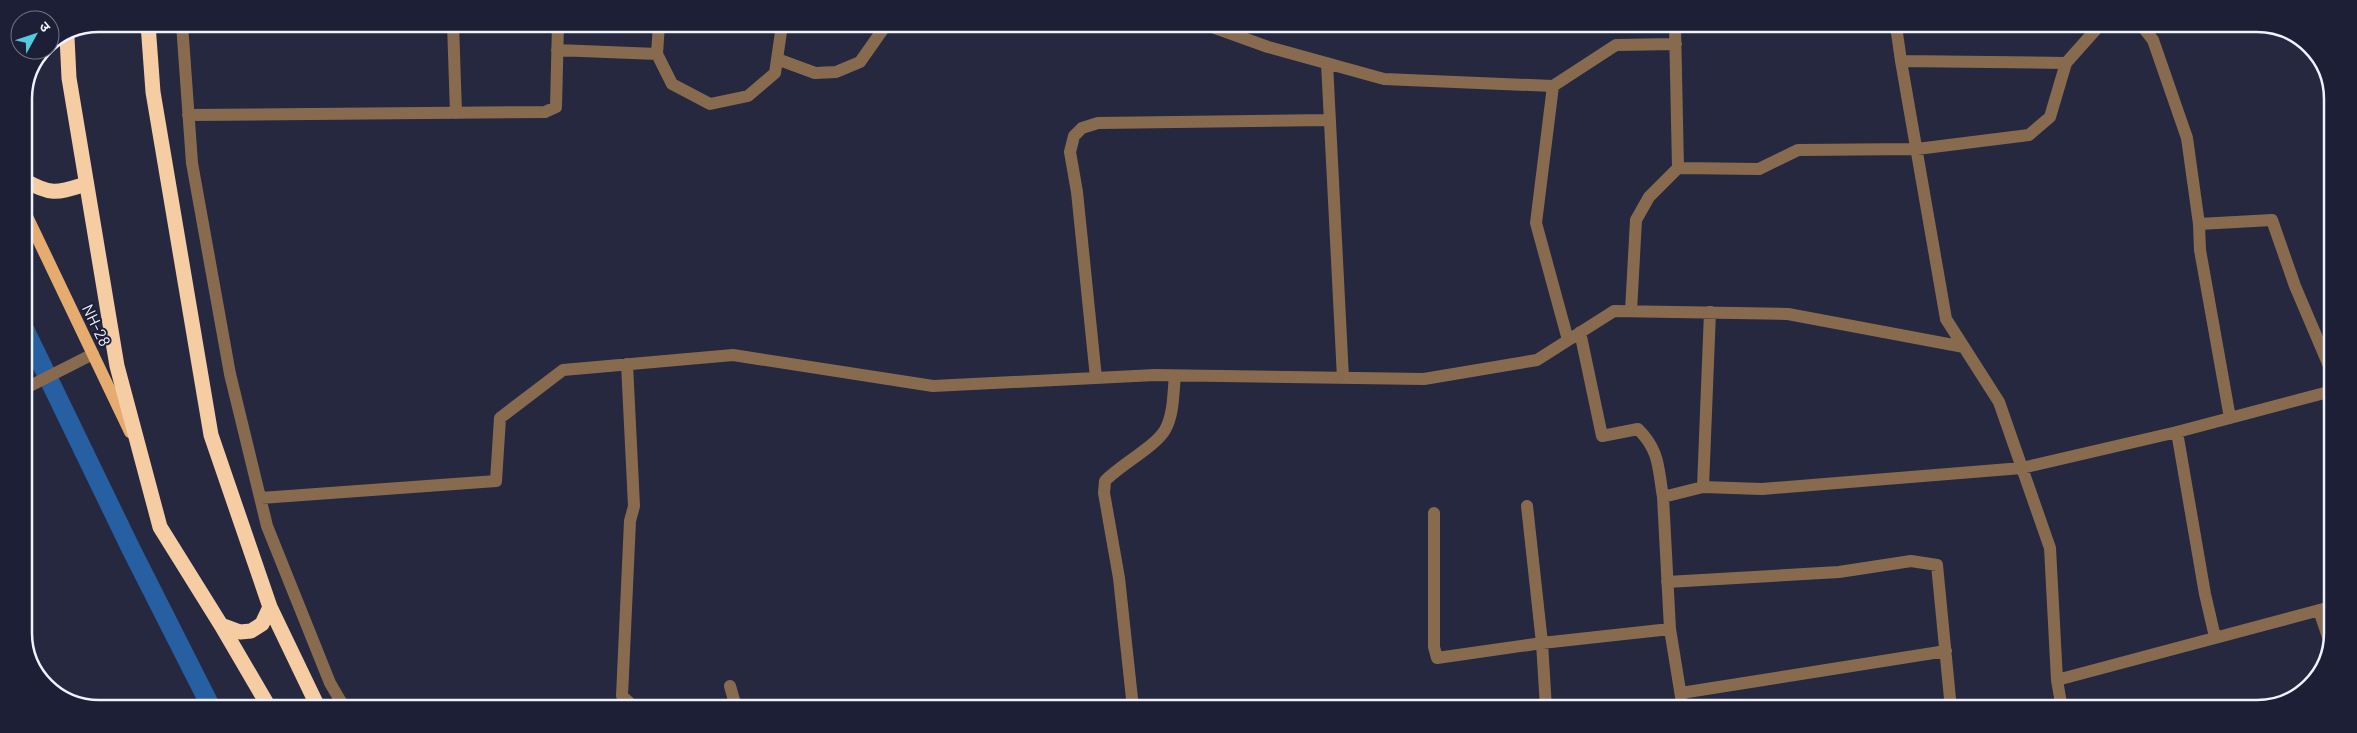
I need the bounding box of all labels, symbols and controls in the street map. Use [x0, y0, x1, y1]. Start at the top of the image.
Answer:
north arrow [10, 10, 60, 60]
text: उ [36, 18, 55, 36]
street label: NH-28 [79, 301, 115, 349]

